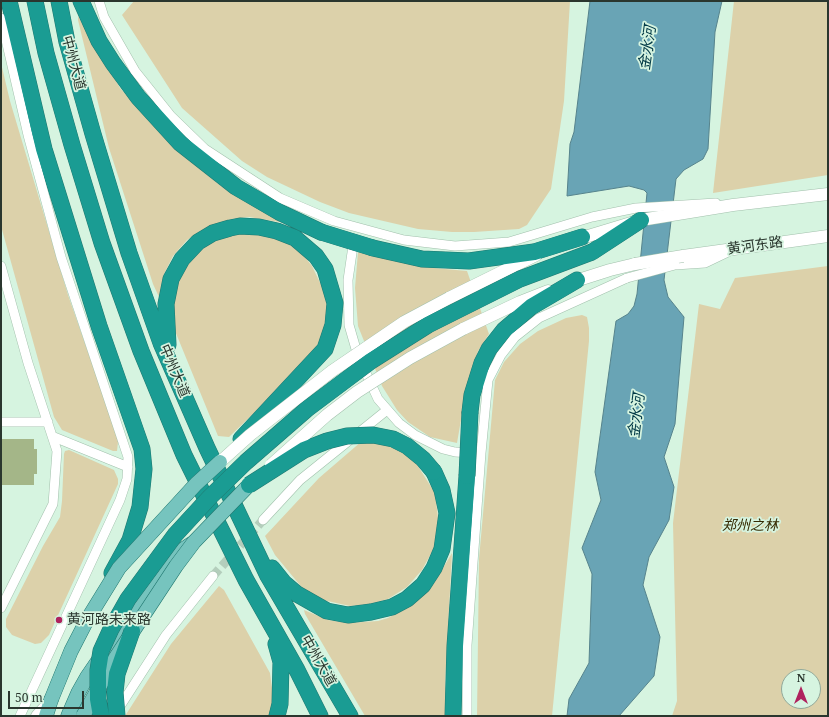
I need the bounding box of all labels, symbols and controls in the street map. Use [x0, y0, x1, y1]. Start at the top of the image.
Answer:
water label: 金水河 [636, 24, 660, 72]
street label: 中州大道 [58, 34, 88, 92]
street label: 黄河东路 [726, 234, 784, 258]
street label: 中州大道 [155, 342, 193, 400]
water label: 金水河 [625, 393, 649, 439]
park label: 郑州之林 [722, 518, 778, 534]
place label: 黄河路未来路 [67, 612, 151, 628]
marker: 黄河路未来路 [54, 615, 64, 625]
street label: 中州大道 [297, 633, 339, 689]
north arrow [781, 669, 821, 709]
text: N [797, 670, 805, 685]
scale bar [10, 683, 86, 709]
text: 50 m [15, 689, 43, 706]

